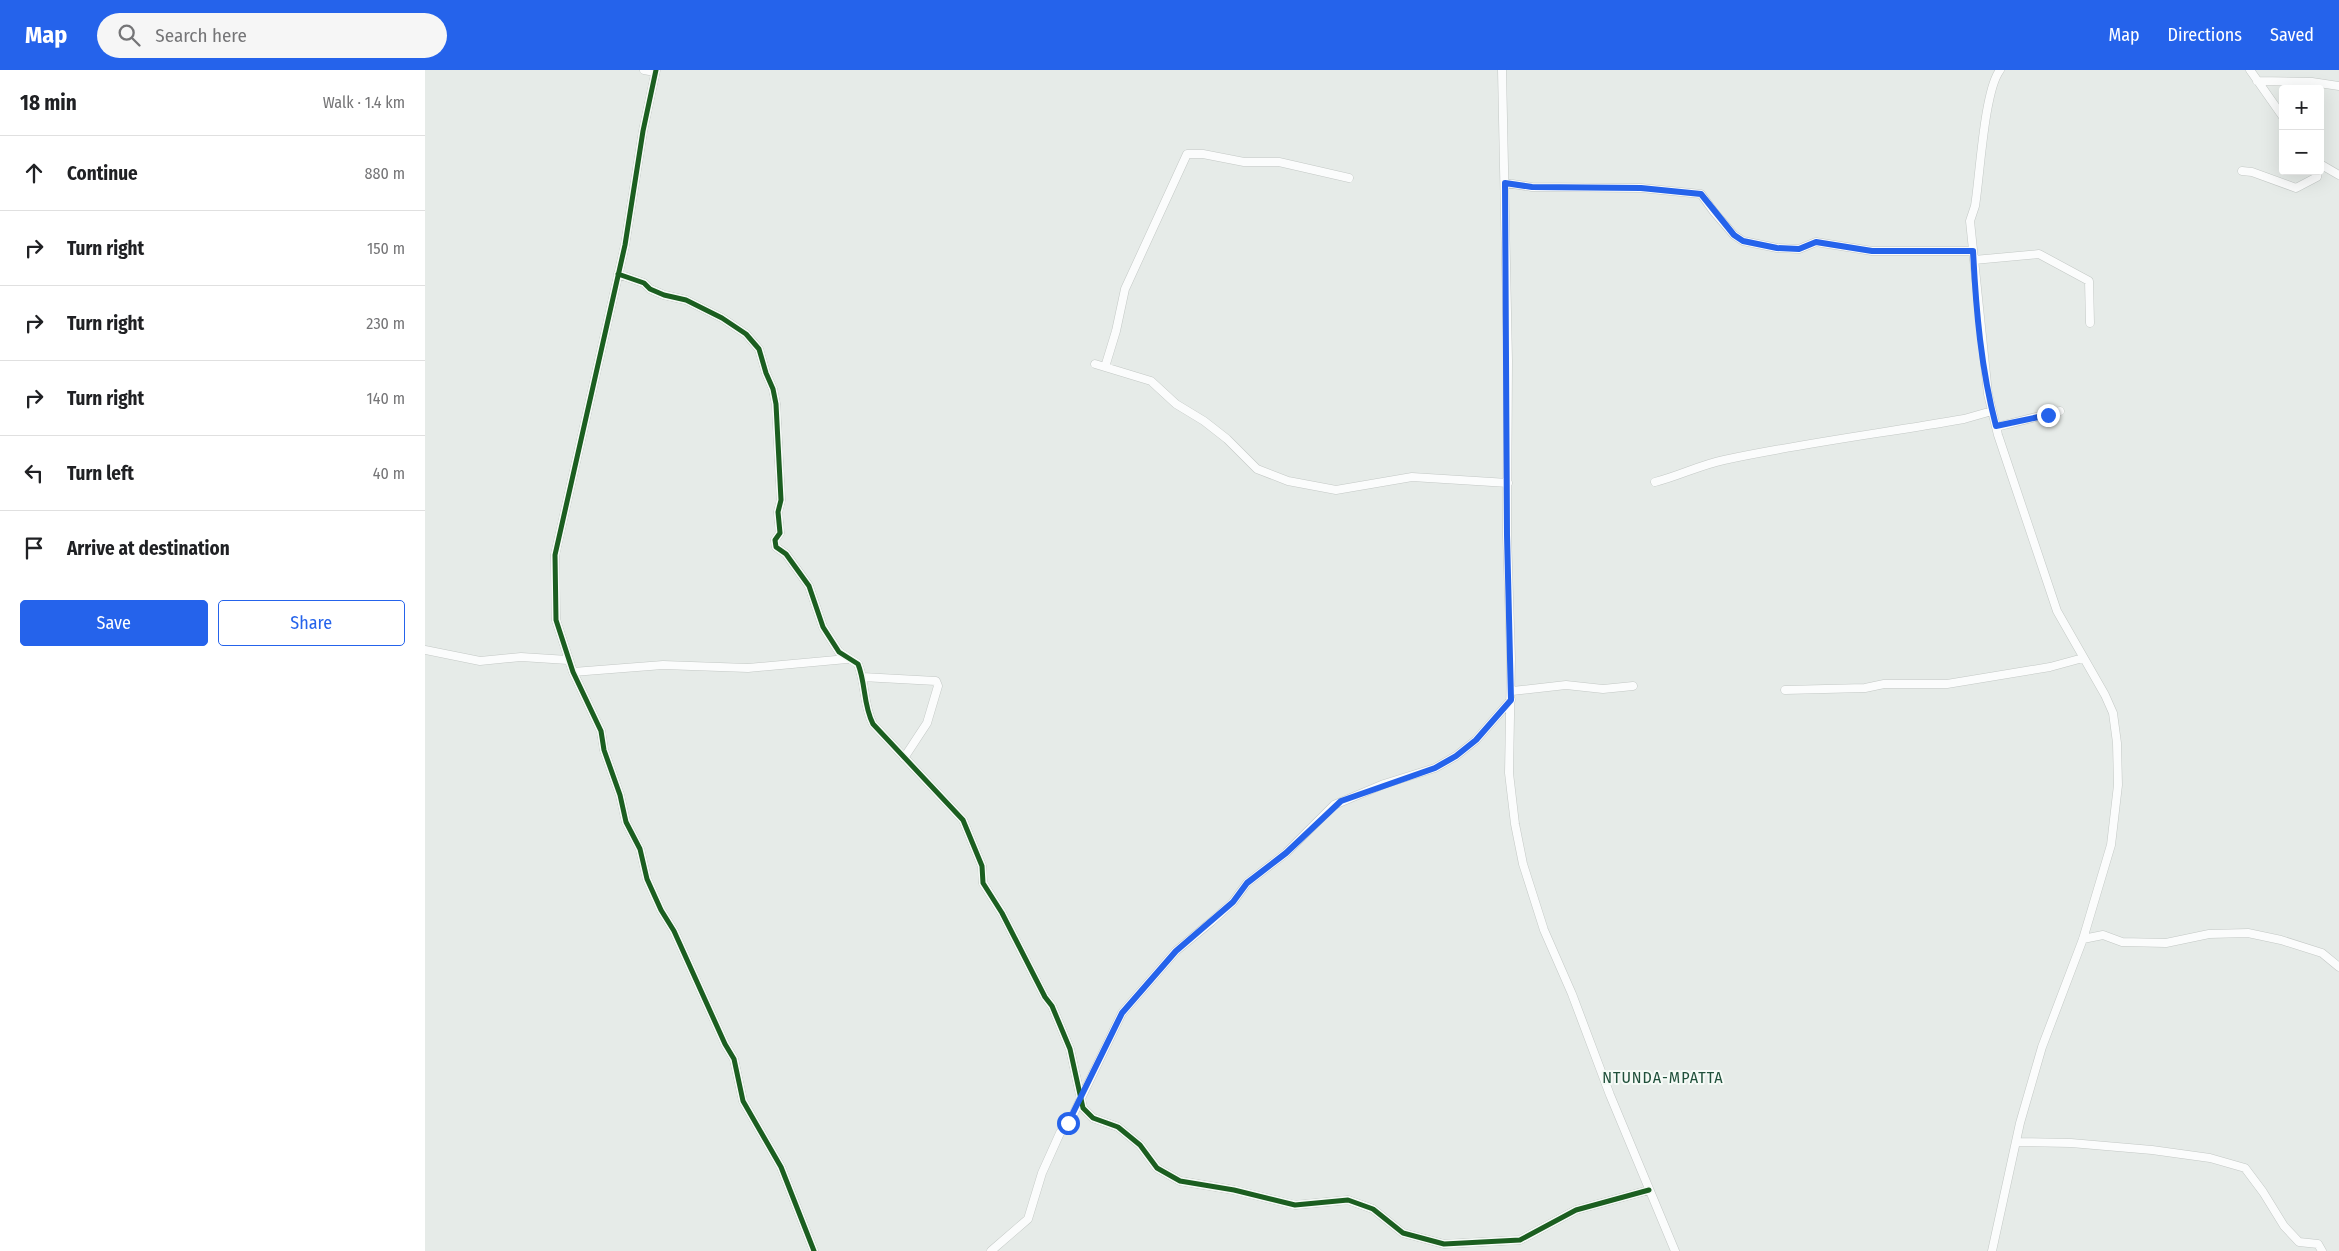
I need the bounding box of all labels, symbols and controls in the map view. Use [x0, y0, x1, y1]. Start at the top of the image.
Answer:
search box [97, 13, 447, 58]
text: Map [25, 21, 67, 49]
icon: search [115, 21, 143, 49]
text: Search here [155, 24, 247, 47]
text: Map [2108, 24, 2140, 46]
text: Directions [2168, 24, 2242, 46]
text: Saved [2270, 24, 2314, 46]
map controls [2279, 85, 2324, 175]
button: + [2279, 85, 2324, 130]
text: 18 min [20, 90, 77, 116]
text: Walk · 1.4 km [323, 93, 405, 112]
button: − [2279, 130, 2324, 175]
icon: ahead [20, 159, 48, 187]
text: Continue [67, 162, 138, 185]
text: 880 m [365, 164, 405, 183]
icon: right [20, 234, 48, 262]
text: Turn right [67, 237, 144, 260]
text: 150 m [367, 239, 405, 258]
icon: right [20, 309, 48, 337]
text: Turn right [67, 312, 144, 335]
text: 230 m [366, 314, 405, 333]
icon: right [20, 384, 48, 412]
text: Turn right [67, 387, 144, 410]
text: 140 m [367, 389, 405, 408]
route end [2037, 404, 2060, 427]
icon: left [20, 459, 48, 487]
text: Turn left [67, 462, 134, 485]
text: 40 m [373, 464, 405, 483]
icon: arrive [20, 534, 48, 562]
text: Arrive at destination [67, 537, 230, 560]
button: Save [20, 600, 208, 646]
button: Share [218, 600, 405, 646]
district label: NTUNDA-MPATTA [1602, 1068, 1724, 1087]
route start [1057, 1112, 1080, 1135]

